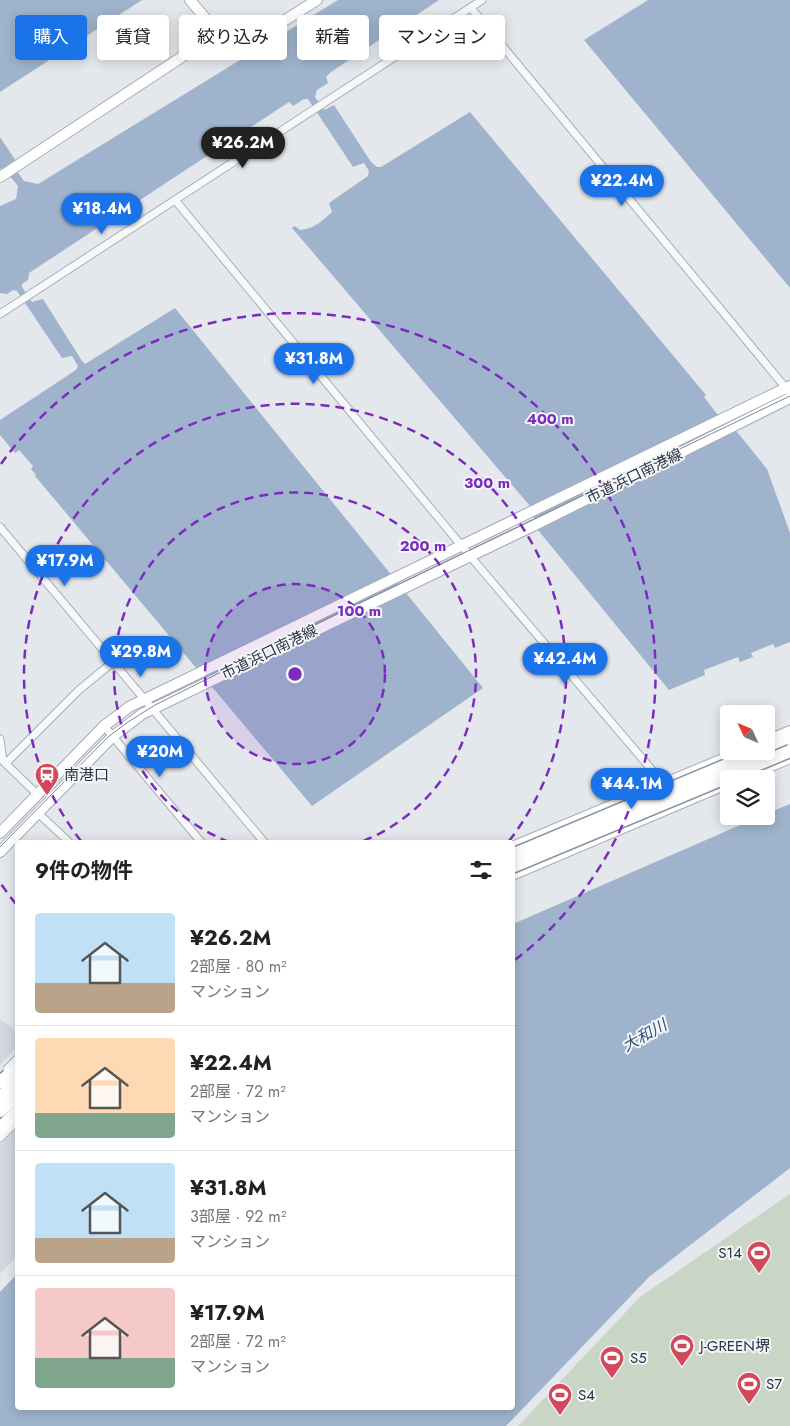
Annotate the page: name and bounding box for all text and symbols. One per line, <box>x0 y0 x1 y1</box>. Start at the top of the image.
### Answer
chip: 購入 <box>15 15 87 60</box>
chip: 賃貸 <box>97 15 169 60</box>
chip: 絞り込み <box>179 15 287 60</box>
chip: 新着 <box>297 15 369 60</box>
chip: マンション <box>379 15 505 60</box>
pin: ¥26.2M <box>202 126 284 169</box>
text: ¥26.2M <box>212 131 274 154</box>
pin: ¥22.4M <box>581 164 663 207</box>
text: ¥22.4M <box>591 169 653 192</box>
pin: ¥18.4M <box>61 192 143 235</box>
text: ¥18.4M <box>72 197 132 220</box>
pin: ¥31.8M <box>273 342 355 385</box>
text: ¥31.8M <box>285 347 343 370</box>
text: 400 m <box>526 408 574 430</box>
street label: 市道浜口南港線 <box>582 443 686 509</box>
text: 300 m <box>464 472 510 494</box>
text: 200 m <box>400 535 446 557</box>
pin: ¥17.9M <box>24 544 106 587</box>
text: ¥17.9M <box>36 549 94 572</box>
text: 100 m <box>337 600 381 622</box>
street label: 市道浜口南港線 <box>217 619 321 685</box>
pin: ¥29.8M <box>100 636 182 678</box>
text: ¥29.8M <box>111 640 171 663</box>
pin: ¥42.4M <box>524 642 606 685</box>
text: ¥42.4M <box>534 647 596 670</box>
centre of rings <box>286 665 304 683</box>
north arrow <box>720 705 775 760</box>
map controls <box>720 705 775 825</box>
pin: ¥20M <box>130 736 190 778</box>
text: ¥20M <box>137 740 183 763</box>
station icon: 南港口 <box>34 762 60 796</box>
place label: 南港口 <box>64 764 109 786</box>
pin: ¥44.1M <box>591 768 673 810</box>
button: layers <box>720 770 775 825</box>
text: ¥44.1M <box>602 772 662 795</box>
text: 9件の物件 <box>35 856 133 886</box>
icon: filters <box>467 856 495 884</box>
text: ¥26.2M <box>190 923 271 953</box>
icon: home <box>75 933 135 993</box>
text: 2部屋 · 80 m² <box>190 955 287 978</box>
text: マンション <box>190 980 270 1003</box>
water label: 大和川 <box>618 1013 673 1057</box>
text: ¥22.4M <box>190 1048 272 1078</box>
icon: home <box>75 1058 135 1118</box>
text: 2部屋 · 72 m² <box>190 1080 286 1103</box>
text: マンション <box>190 1105 270 1128</box>
text: ¥31.8M <box>190 1173 266 1203</box>
icon: home <box>75 1183 135 1243</box>
text: 3部屋 · 92 m² <box>190 1205 286 1228</box>
text: マンション <box>190 1230 270 1253</box>
sports icon: S14 <box>746 1240 772 1274</box>
place label: S14 <box>718 1242 742 1264</box>
text: ¥17.9M <box>190 1298 265 1328</box>
icon: home <box>75 1308 135 1368</box>
text: 2部屋 · 72 m² <box>190 1330 286 1353</box>
sports icon: J-GREEN堺 <box>669 1333 695 1367</box>
place label: J-GREEN堺 <box>698 1335 770 1357</box>
sports icon: S5 <box>599 1345 625 1379</box>
place label: S5 <box>630 1347 647 1369</box>
text: マンション <box>190 1355 270 1378</box>
sports icon: S7 <box>736 1371 762 1405</box>
place label: S7 <box>766 1373 782 1395</box>
sports icon: S4 <box>547 1382 573 1416</box>
place label: S4 <box>578 1384 595 1406</box>

